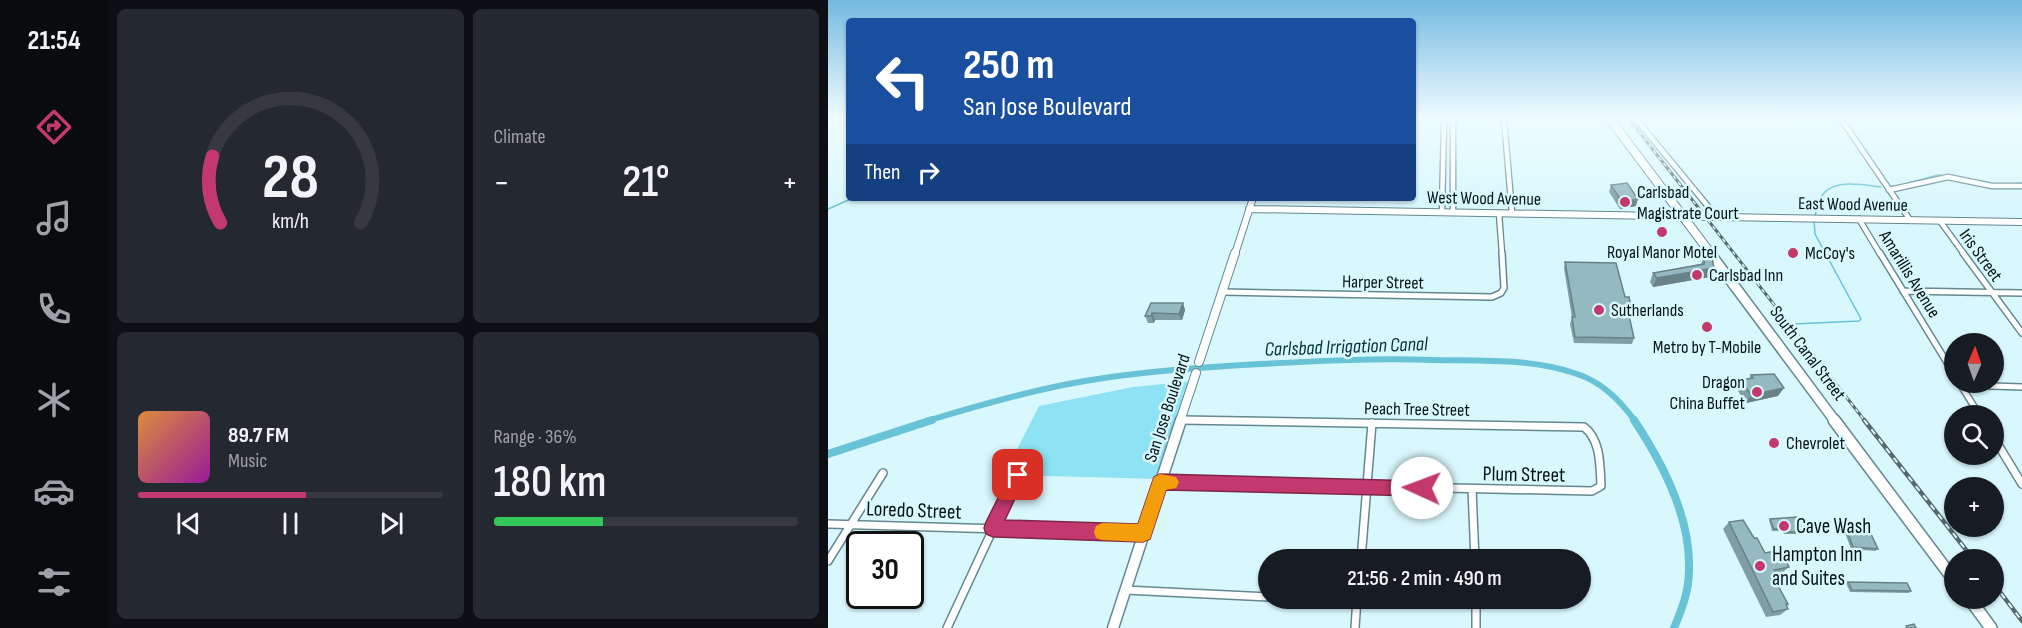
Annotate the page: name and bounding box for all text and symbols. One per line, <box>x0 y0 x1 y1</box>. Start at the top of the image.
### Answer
text: 21:54 <box>28 25 80 57</box>
text: 250 m <box>963 40 1054 91</box>
icon: left <box>864 42 942 120</box>
text: San Jose Boulevard <box>963 91 1132 123</box>
icon: directions <box>33 106 75 148</box>
text: Climate <box>494 125 546 149</box>
text: 28 <box>262 141 319 216</box>
text: 21° <box>622 155 670 210</box>
icon: right <box>912 156 945 189</box>
text: Then <box>864 159 900 186</box>
text: − <box>494 163 510 203</box>
text: + <box>782 163 798 203</box>
place label: Carlsbad Magistrate Court <box>1637 182 1739 224</box>
street label: West Wood Avenue <box>1427 187 1541 210</box>
street label: East Wood Avenue <box>1798 193 1908 216</box>
marker: Carlsbad Magistrate Court <box>1618 195 1632 209</box>
icon: music <box>33 197 75 239</box>
text: km/h <box>272 209 309 234</box>
marker: Royal Manor Motel <box>1655 225 1669 239</box>
street label: Iris Street <box>1955 225 2007 286</box>
street label: Amarillis Avenue <box>1874 226 1945 322</box>
place label: Royal Manor Motel <box>1607 242 1717 263</box>
place label: McCoy's <box>1805 243 1855 264</box>
marker: McCoy's <box>1786 246 1800 260</box>
place label: Carlsbad Inn <box>1709 265 1783 286</box>
marker: Carlsbad Inn <box>1690 268 1704 282</box>
street label: Harper Street <box>1342 271 1425 294</box>
icon: phone <box>33 288 75 330</box>
place label: Sutherlands <box>1611 300 1684 321</box>
street label: South Canal Street <box>1765 302 1850 405</box>
marker: Sutherlands <box>1592 303 1606 317</box>
marker: Metro by T-Mobile <box>1700 320 1714 334</box>
water label: Carlsbad Irrigation Canal <box>1264 332 1429 362</box>
north arrow <box>1944 333 2004 393</box>
map controls <box>1944 333 2004 609</box>
place label: Metro by T-Mobile <box>1653 337 1761 358</box>
street label: San Jose Boulevard <box>1140 351 1195 465</box>
place label: Dragon China Buffet <box>1670 372 1746 414</box>
icon: climate <box>33 379 75 421</box>
marker: Dragon China Buffet <box>1750 385 1764 399</box>
street label: Peach Tree Street <box>1364 398 1471 421</box>
button: search <box>1944 405 2004 465</box>
text: 89.7 FM <box>228 422 289 449</box>
text: Range · 36% <box>494 425 577 449</box>
place label: Chevrolet <box>1786 433 1845 454</box>
marker: Chevrolet <box>1767 436 1781 450</box>
text: Music <box>228 449 267 473</box>
pin <box>992 449 1043 500</box>
text: 180 km <box>494 455 607 510</box>
position arrow <box>1390 456 1454 520</box>
icon: arrive <box>1001 458 1034 491</box>
street label: Plum Street <box>1482 461 1566 488</box>
icon: car <box>33 470 75 512</box>
button: + <box>1944 477 2004 537</box>
street label: Loredo Street <box>866 496 962 525</box>
icon: previous <box>172 507 205 540</box>
icon: pause <box>274 507 307 540</box>
icon: next <box>375 507 408 540</box>
place label: Cave Wash <box>1796 514 1871 539</box>
marker: Cave Wash <box>1777 519 1791 533</box>
speed limit sign: 30 <box>846 531 924 609</box>
place label: Hampton Inn and Suites <box>1772 542 1862 591</box>
button: − <box>1944 549 2004 609</box>
marker: Hampton Inn and Suites <box>1753 559 1767 573</box>
icon: filters <box>33 561 75 603</box>
text: 21:56 · 2 min · 490 m <box>1347 565 1502 592</box>

